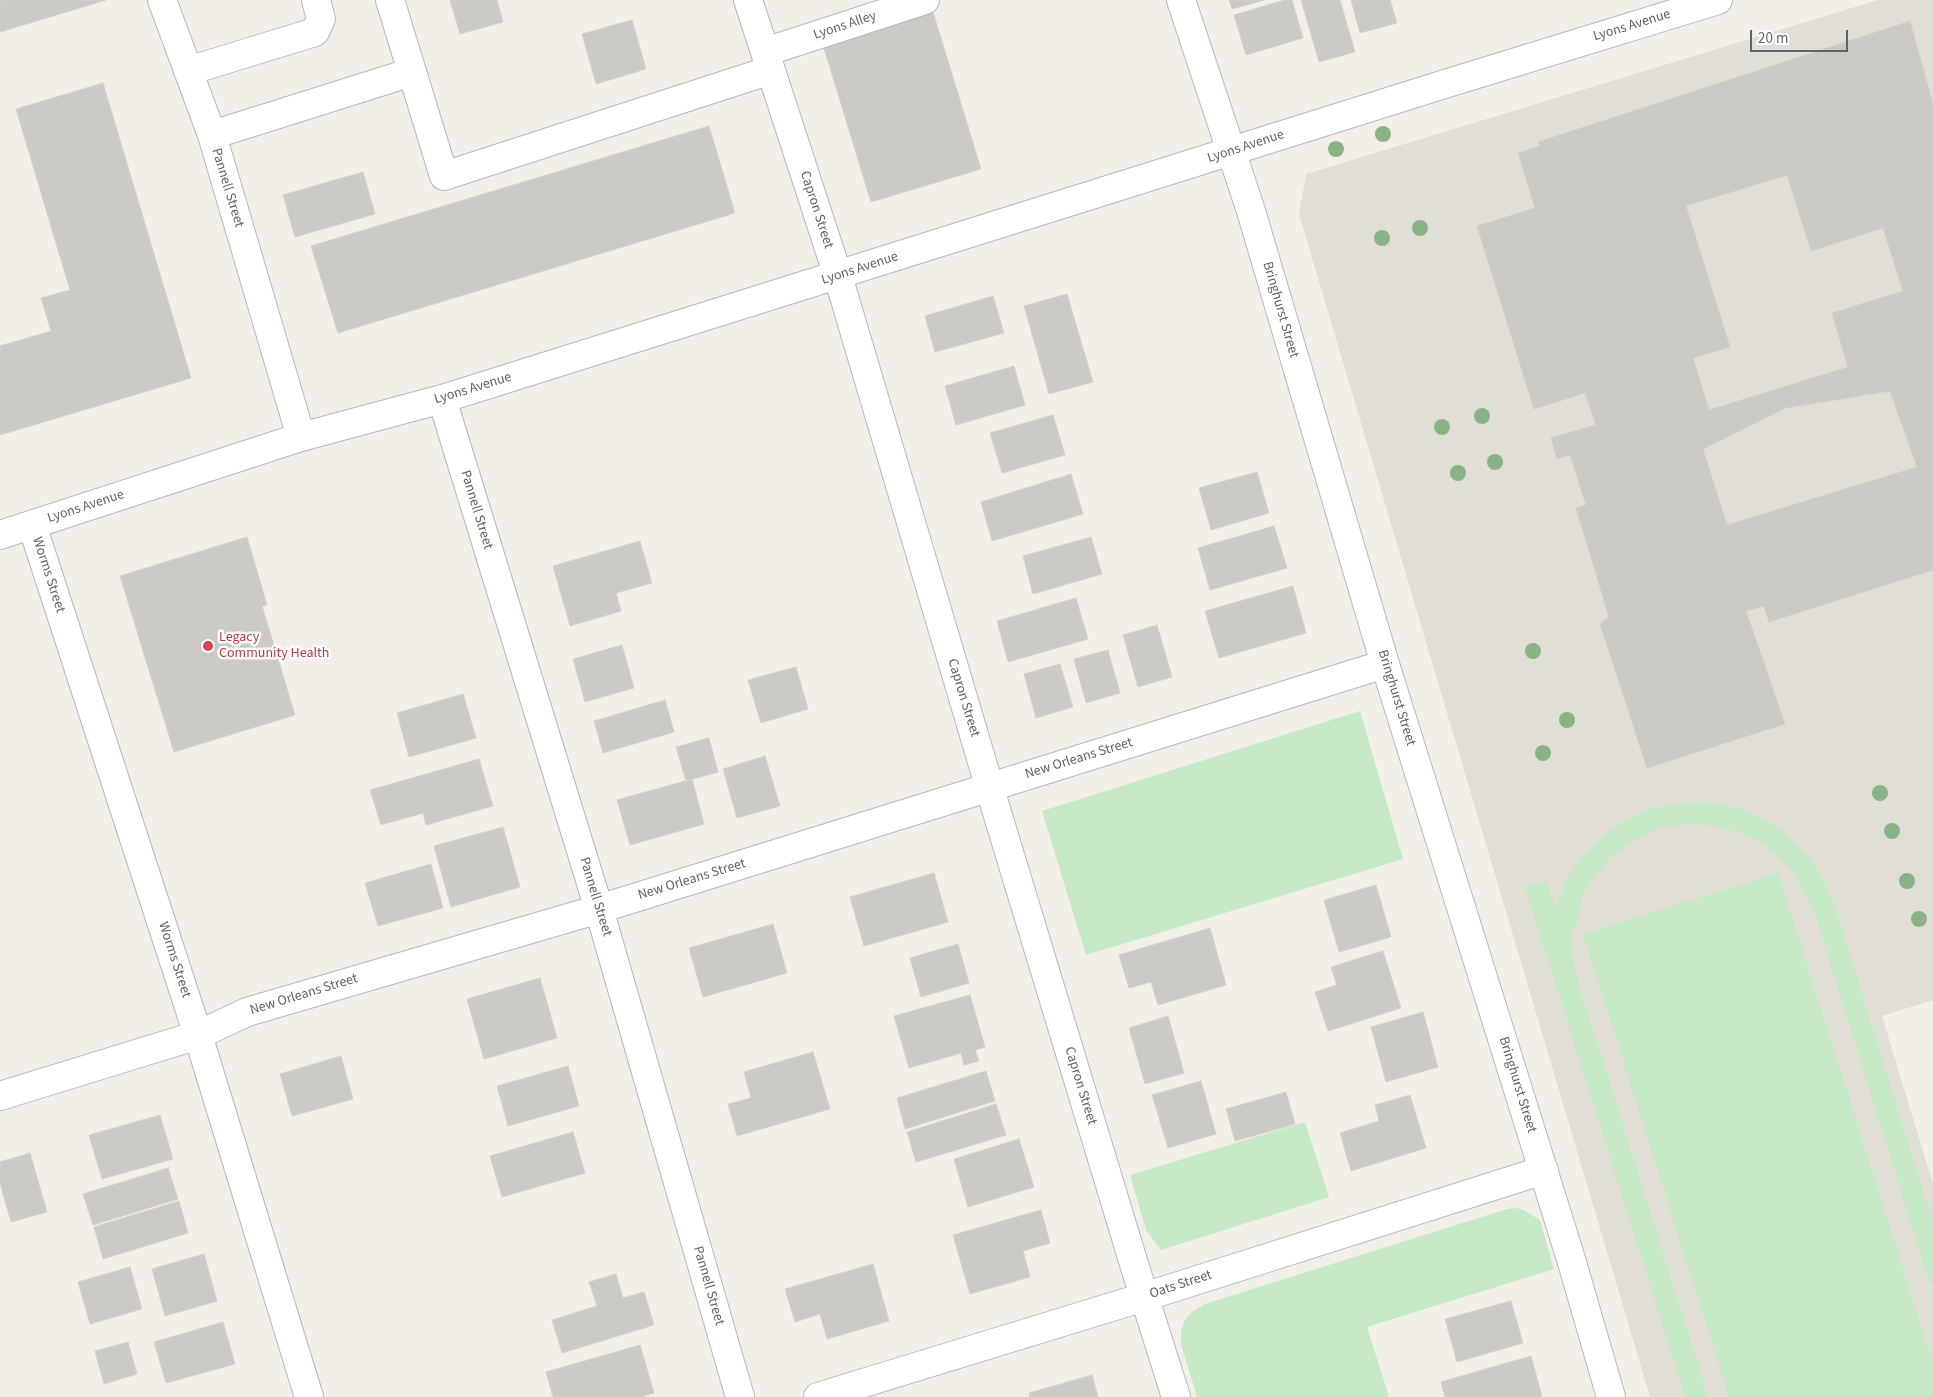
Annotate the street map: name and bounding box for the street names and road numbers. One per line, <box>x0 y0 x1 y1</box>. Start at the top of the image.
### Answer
street label: Lyons Avenue <box>1591 6 1673 46</box>
street label: Lyons Alley <box>811 8 879 44</box>
street label: Lyons Avenue <box>1205 127 1287 167</box>
street label: Pannell Street <box>207 146 247 230</box>
street label: Capron Street <box>796 169 836 251</box>
street label: Lyons Avenue <box>819 249 901 289</box>
street label: Bringhurst Street <box>1258 260 1302 360</box>
street label: Lyons Avenue <box>432 369 514 409</box>
street label: Pannell Street <box>456 468 496 552</box>
street label: Lyons Avenue <box>45 487 127 527</box>
street label: Worms Street <box>28 535 68 615</box>
street label: Bringhurst Street <box>1373 648 1419 748</box>
street label: Capron Street <box>943 657 983 739</box>
street label: New Orleans Street <box>1023 735 1135 783</box>
street label: Pannell Street <box>575 855 615 939</box>
street label: New Orleans Street <box>636 856 748 904</box>
street label: Worms Street <box>154 920 194 1000</box>
street label: New Orleans Street <box>248 971 360 1019</box>
street label: Bringhurst Street <box>1494 1035 1540 1135</box>
street label: Capron Street <box>1060 1045 1100 1127</box>
street label: Pannell Street <box>689 1244 727 1328</box>
street label: Oats Street <box>1148 1267 1214 1303</box>

